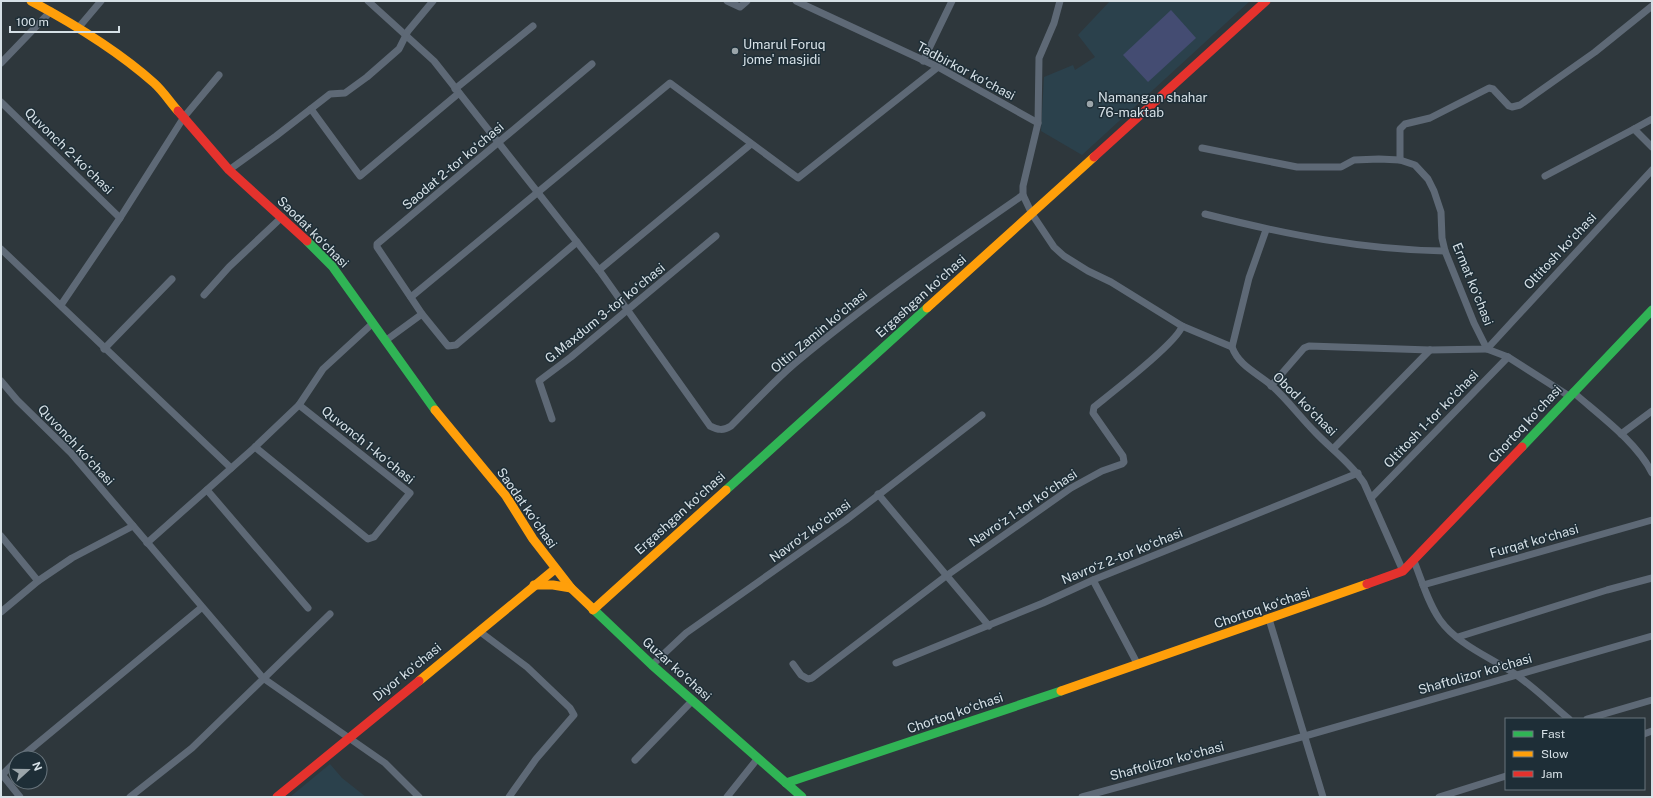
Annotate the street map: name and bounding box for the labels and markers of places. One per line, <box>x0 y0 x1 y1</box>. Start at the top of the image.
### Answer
place label: Umarul Foruq jome' masjidi <box>742 37 826 67</box>
marker: Umarul Foruq jome' masjidi <box>730 46 740 56</box>
place label: Namangan shahar 76-maktab <box>1098 90 1208 120</box>
marker: Namangan shahar 76-maktab <box>1085 99 1095 109</box>

